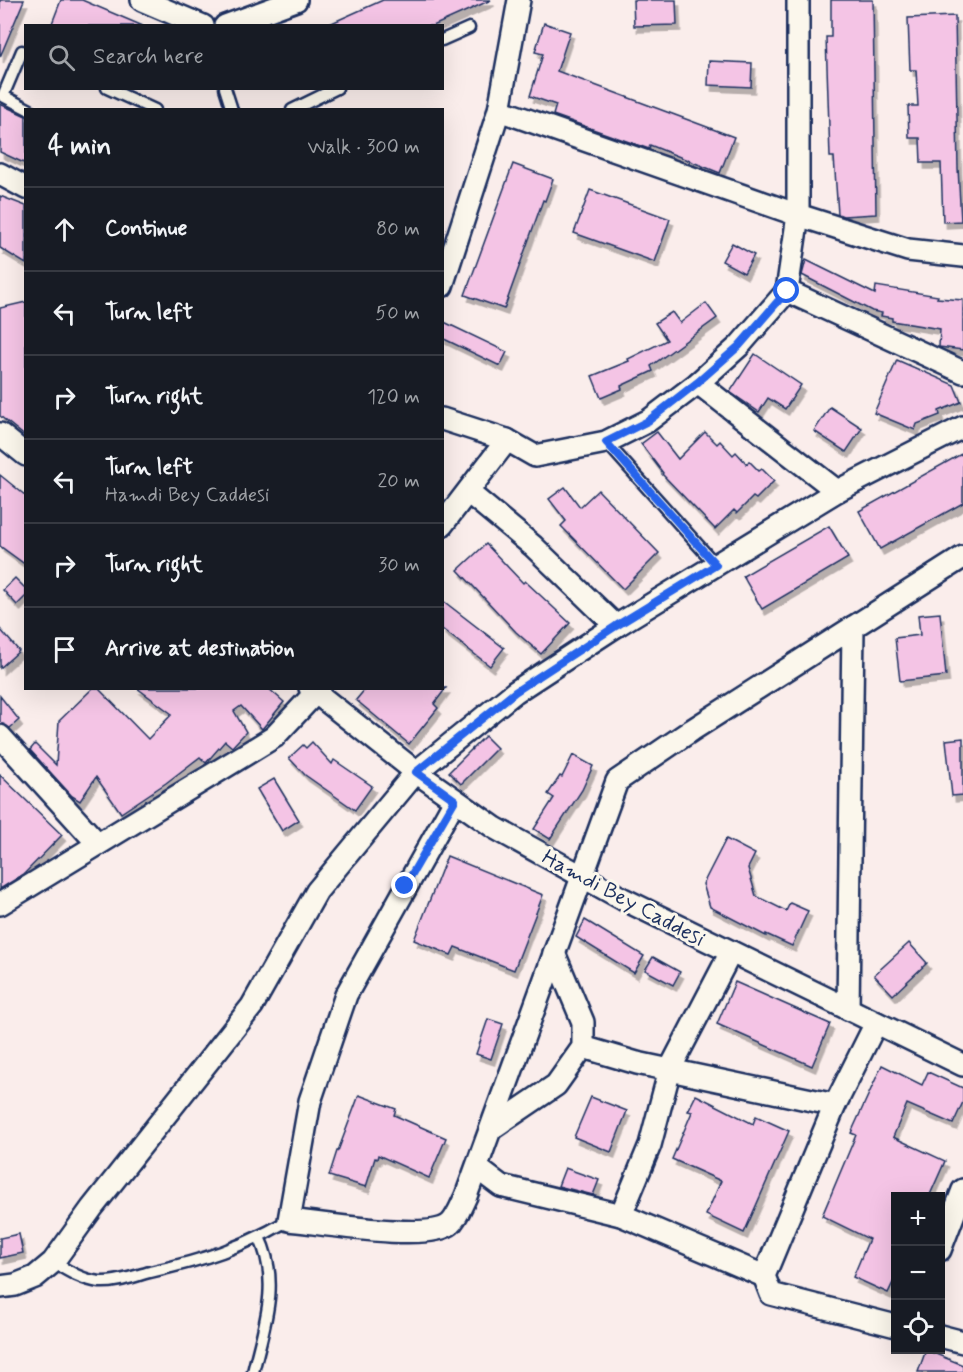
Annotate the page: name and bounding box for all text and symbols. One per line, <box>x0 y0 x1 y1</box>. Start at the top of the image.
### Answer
search box <box>24 24 444 90</box>
icon: search <box>45 41 78 74</box>
text: Search here <box>93 43 204 71</box>
text: 4 min <box>48 130 111 164</box>
text: Walk · 300 m <box>308 134 420 161</box>
icon: ahead <box>48 213 81 246</box>
text: Continue <box>105 215 187 243</box>
text: 80 m <box>376 216 420 243</box>
route start <box>773 277 799 303</box>
icon: left <box>48 297 81 330</box>
text: Turn left <box>105 299 193 327</box>
text: 50 m <box>375 300 420 327</box>
icon: right <box>48 381 81 414</box>
text: Turn right <box>105 383 203 411</box>
text: 120 m <box>367 384 420 411</box>
text: Turn left <box>105 454 193 482</box>
icon: left <box>48 465 81 498</box>
text: 20 m <box>377 468 420 495</box>
text: Hamdi Bey Caddesi <box>105 482 269 509</box>
icon: right <box>48 549 81 582</box>
text: Turn right <box>105 551 203 579</box>
text: 30 m <box>378 552 420 579</box>
icon: arrive <box>48 633 81 666</box>
text: Arrive at destination <box>105 635 295 663</box>
street label: Hamdi Bey Caddesi <box>537 844 709 954</box>
route end <box>391 872 417 898</box>
map controls <box>891 1192 945 1354</box>
button: + <box>891 1192 945 1246</box>
button: − <box>891 1246 945 1300</box>
button: locate <box>891 1300 945 1354</box>

